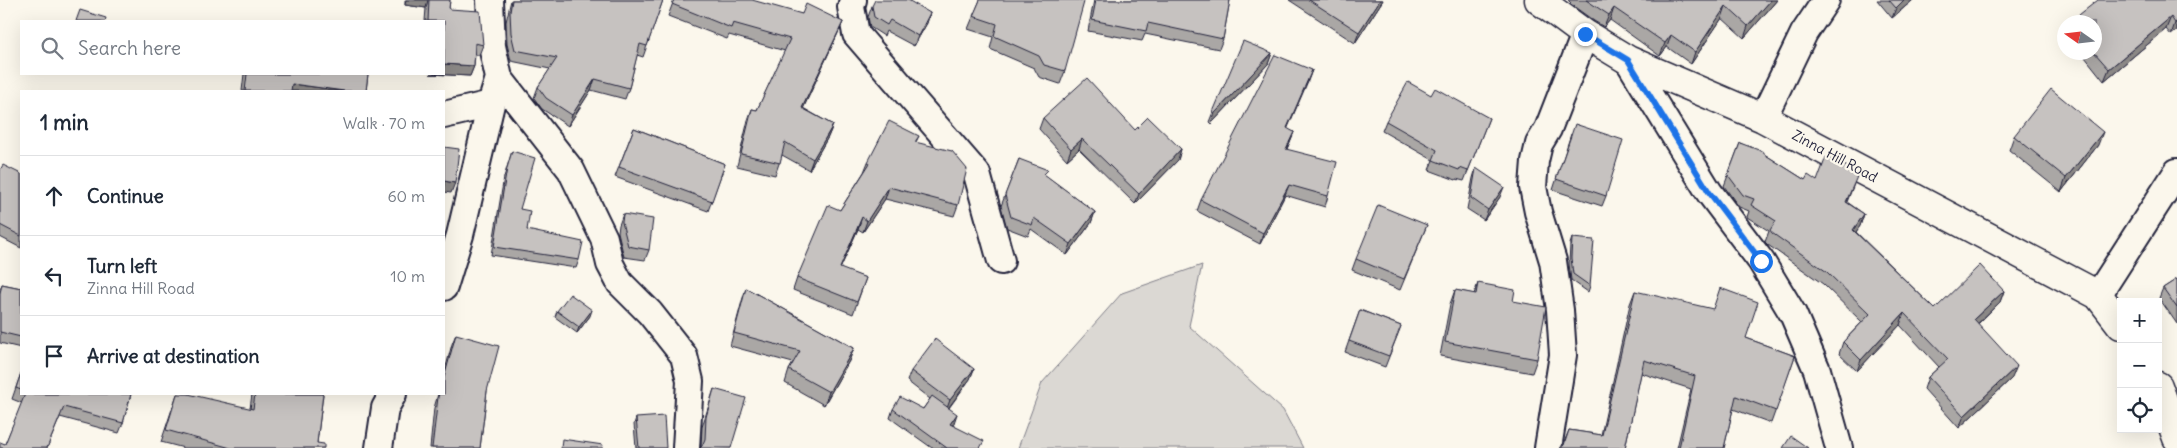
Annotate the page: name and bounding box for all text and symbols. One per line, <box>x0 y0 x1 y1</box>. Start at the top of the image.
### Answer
north arrow <box>2057 15 2102 60</box>
search box <box>20 20 445 75</box>
route end <box>1574 23 1597 46</box>
icon: search <box>38 34 66 62</box>
text: Search here <box>78 36 181 60</box>
text: 1 min <box>40 109 89 136</box>
text: Walk · 70 m <box>343 113 425 133</box>
street label: Zinna Hill Road <box>1789 126 1881 186</box>
icon: ahead <box>40 182 68 210</box>
text: Continue <box>87 184 164 208</box>
text: 60 m <box>387 186 425 206</box>
route start <box>1750 250 1773 273</box>
text: Turn left <box>87 254 157 278</box>
icon: left <box>40 262 68 290</box>
text: 10 m <box>390 266 425 286</box>
text: Zinna Hill Road <box>87 278 195 298</box>
map controls <box>2117 298 2162 433</box>
button: + <box>2117 298 2162 343</box>
icon: arrive <box>40 342 68 370</box>
button: − <box>2117 343 2162 388</box>
text: Arrive at destination <box>87 344 260 368</box>
button: locate <box>2117 388 2162 433</box>

